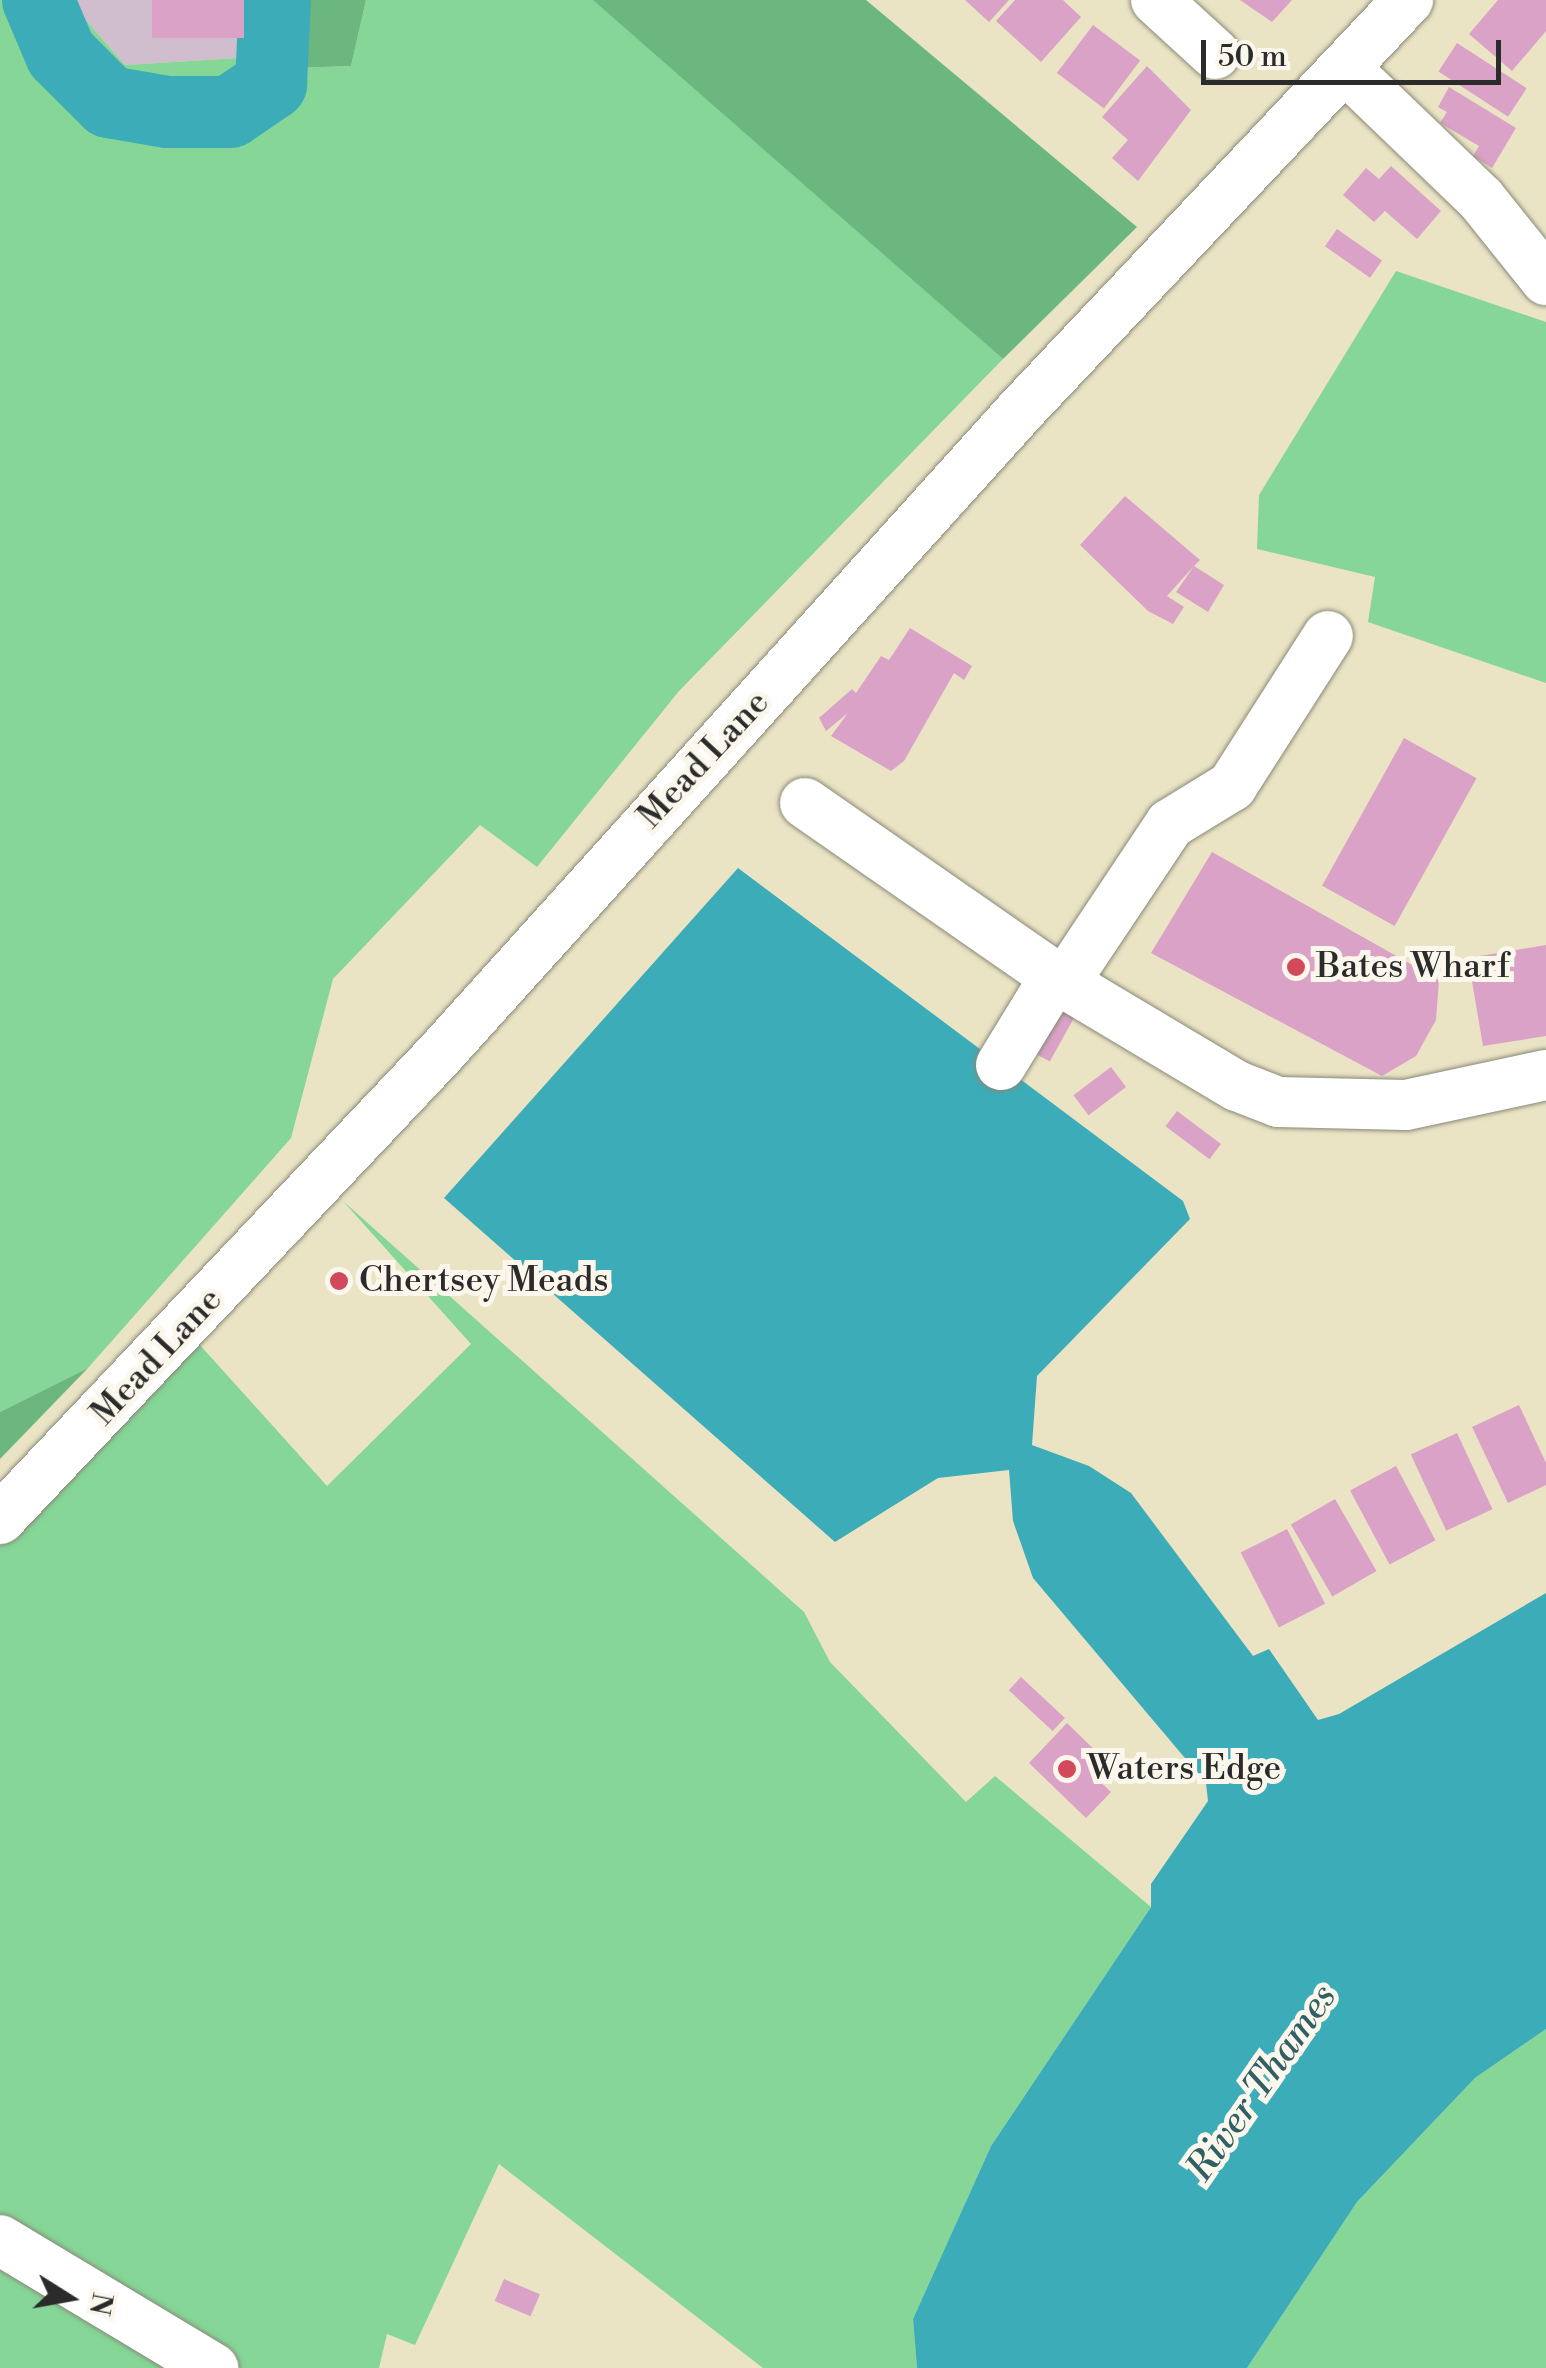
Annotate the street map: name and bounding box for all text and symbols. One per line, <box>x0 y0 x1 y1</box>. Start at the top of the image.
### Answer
scale bar <box>1206 20 1506 82</box>
text: 50 m <box>1218 38 1287 76</box>
street label: Mead Lane <box>630 682 778 838</box>
place label: Bates Wharf <box>1316 946 1510 988</box>
marker: Bates Wharf <box>1285 956 1307 978</box>
place label: Chertsey Meads <box>359 1260 609 1302</box>
marker: Chertsey Meads <box>328 1270 350 1292</box>
street label: Mead Lane <box>83 1279 231 1435</box>
place label: Waters Edge <box>1087 1748 1281 1790</box>
marker: Waters Edge <box>1056 1758 1078 1780</box>
water label: River Thames <box>1178 1976 1346 2190</box>
north arrow <box>20 2248 120 2348</box>
text: N <box>81 2290 119 2318</box>

